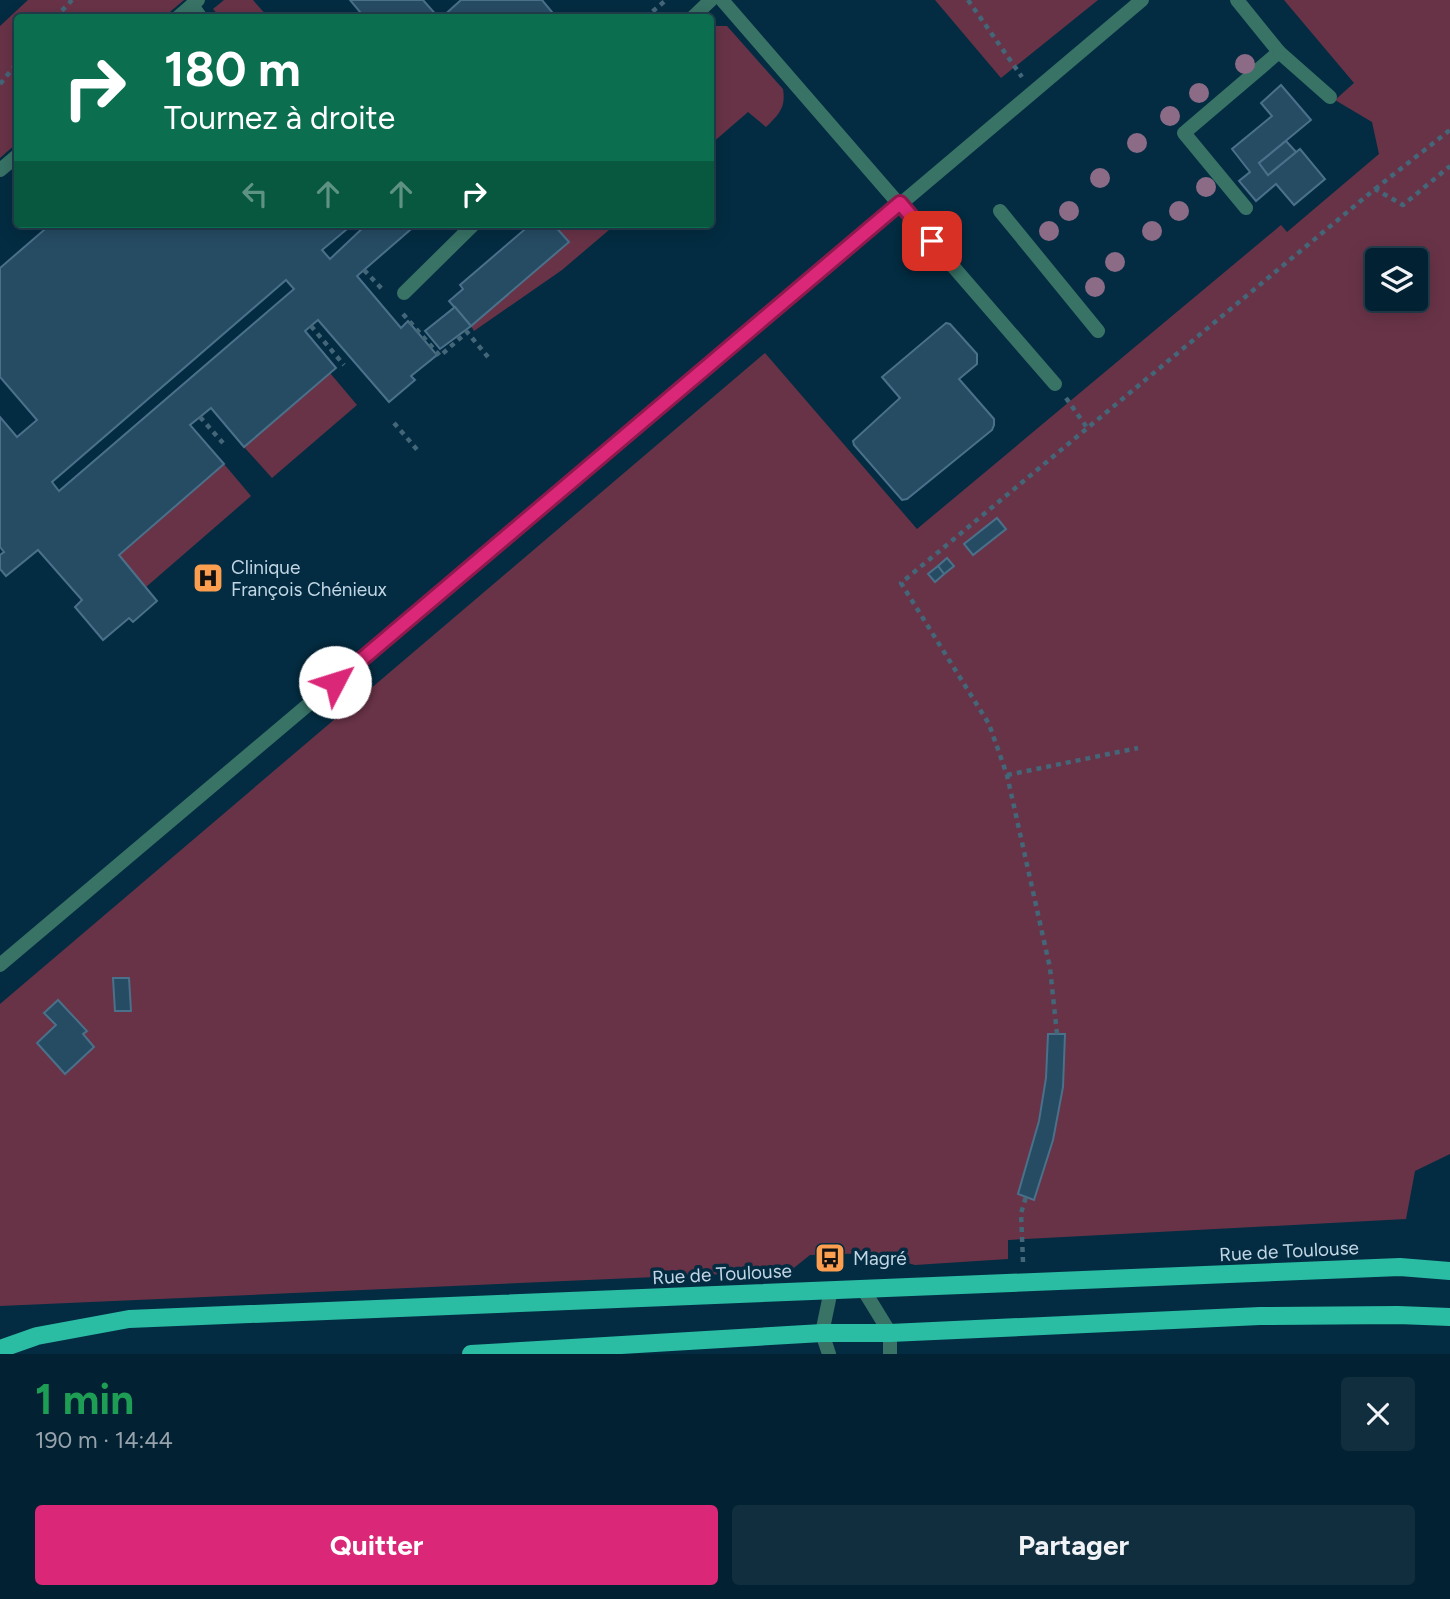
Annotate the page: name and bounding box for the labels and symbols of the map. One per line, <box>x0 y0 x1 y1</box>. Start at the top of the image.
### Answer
pin <box>902 211 962 271</box>
place label: Clinique François Chénieux <box>231 556 387 601</box>
hospital icon: Clinique François Chénieux <box>191 561 225 595</box>
position arrow <box>298 645 372 719</box>
street label: Rue de Toulouse <box>1219 1236 1359 1266</box>
bus stop icon: Magré <box>813 1241 847 1275</box>
place label: Magré <box>853 1247 907 1270</box>
street label: Rue de Toulouse <box>652 1259 792 1289</box>

